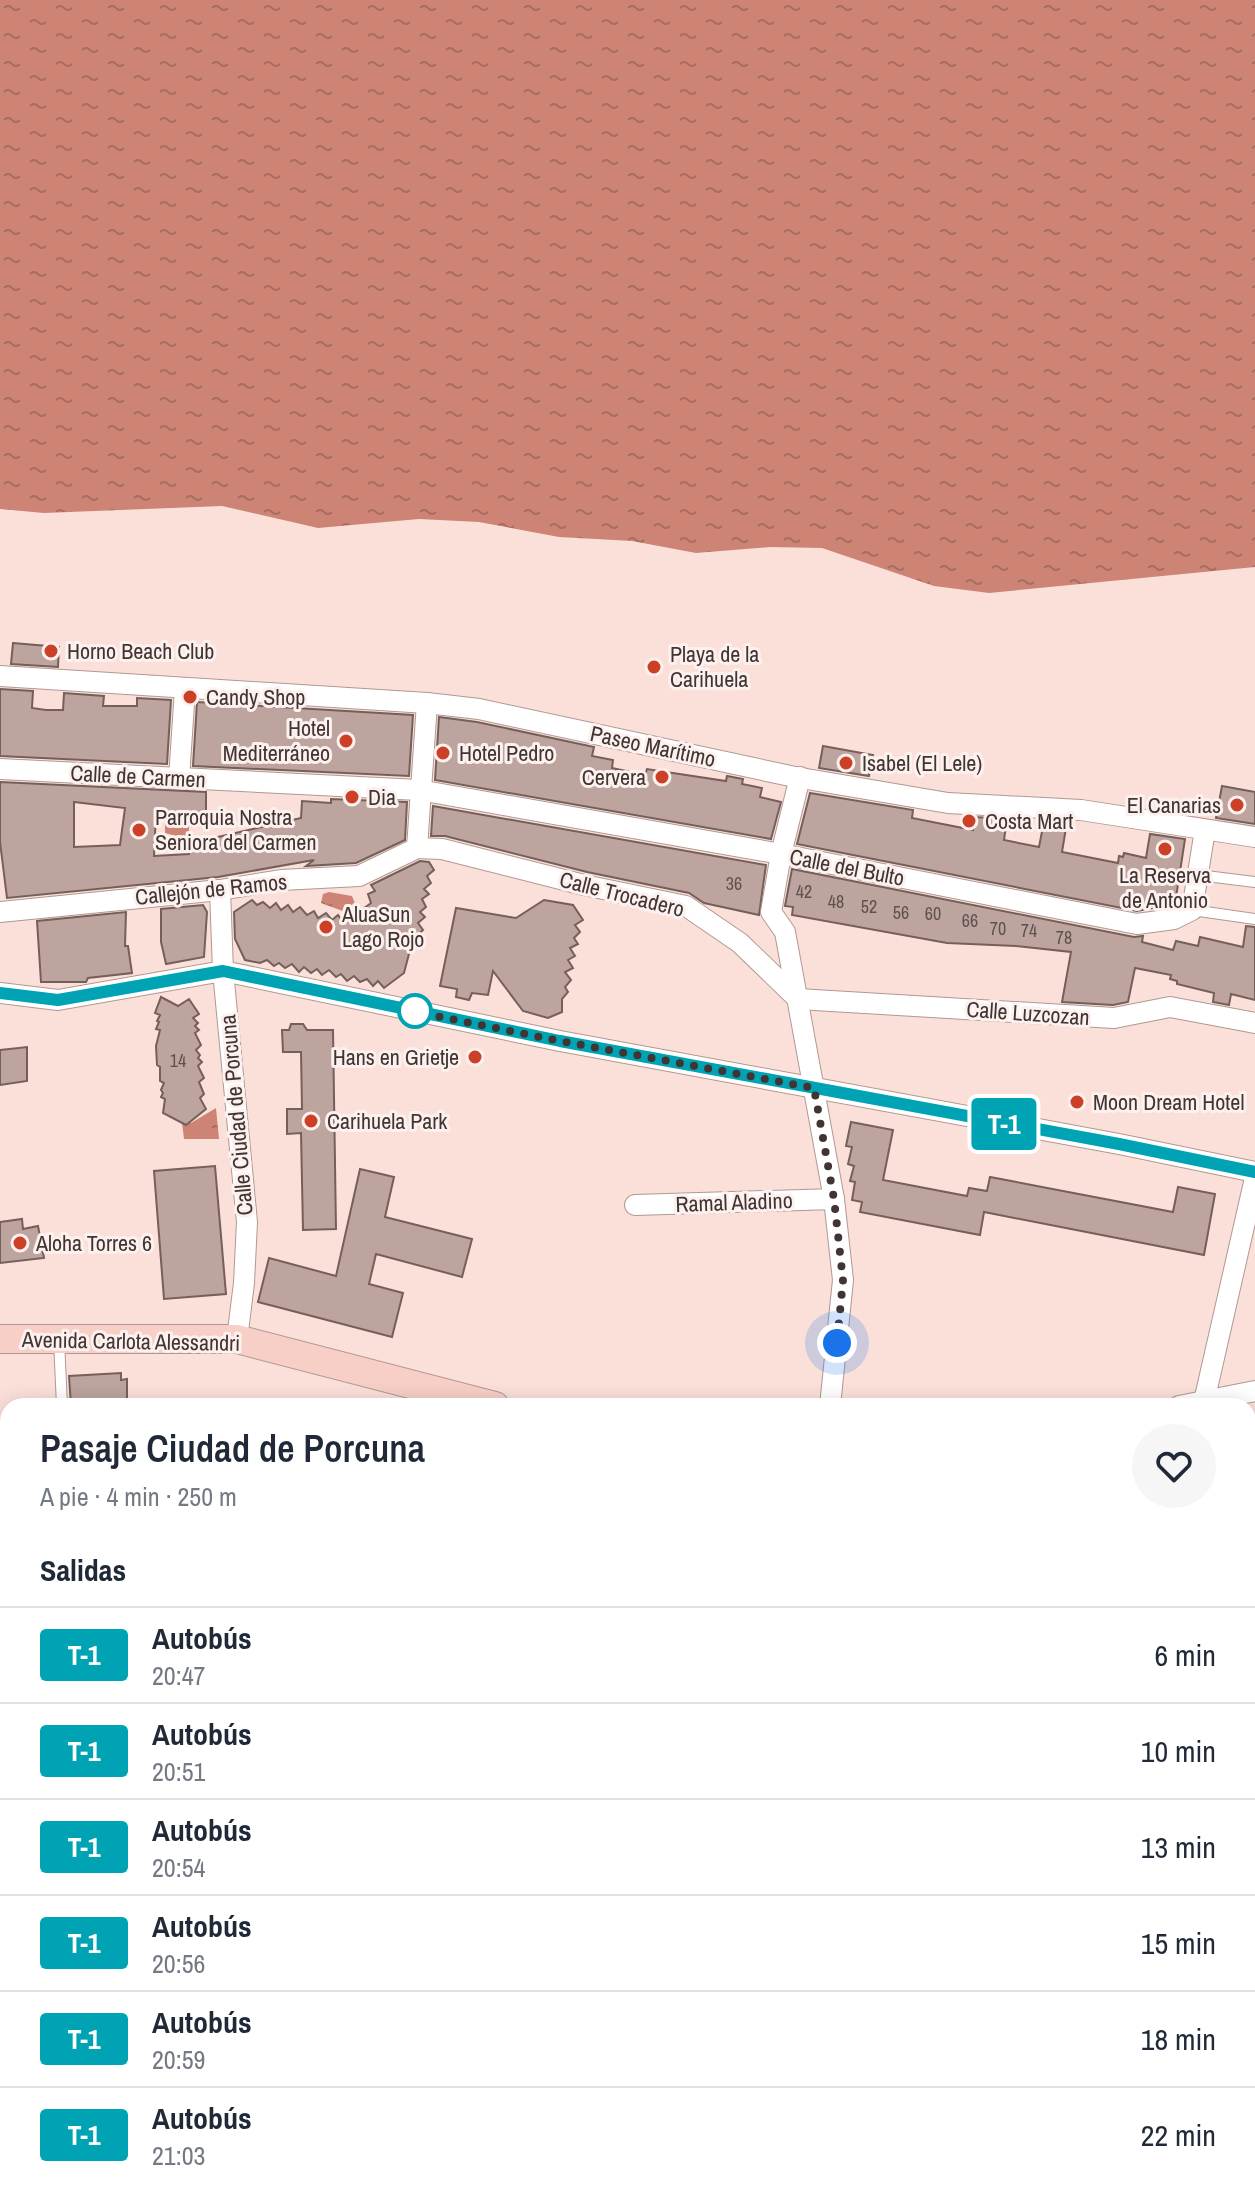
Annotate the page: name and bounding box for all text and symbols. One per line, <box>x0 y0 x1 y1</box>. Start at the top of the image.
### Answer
place label: Horno Beach Club <box>67 636 214 666</box>
place label: Playa de la Carihuela <box>670 639 759 694</box>
marker: Horno Beach Club <box>42 642 60 660</box>
marker: Playa de la Carihuela <box>645 658 663 676</box>
place label: Candy Shop <box>206 682 305 712</box>
marker: Candy Shop <box>181 688 199 706</box>
place label: Hotel Mediterráneo <box>223 713 330 768</box>
street label: Paseo Marítimo <box>588 718 718 774</box>
marker: Hotel Mediterráneo <box>337 732 355 750</box>
place label: Hotel Pedro <box>459 738 554 768</box>
marker: Hotel Pedro <box>434 744 452 762</box>
place label: Isabel (El Lele) <box>862 748 982 778</box>
marker: Isabel (El Lele) <box>837 754 855 772</box>
street label: Calle de Carmen <box>70 757 206 795</box>
place label: Cervera <box>582 762 646 792</box>
marker: Cervera <box>653 768 671 786</box>
place label: Dia <box>368 782 396 812</box>
marker: Dia <box>343 788 361 806</box>
place label: El Canarias <box>1127 790 1221 820</box>
marker: El Canarias <box>1228 796 1246 814</box>
place label: Parroquia Nostra Seniora del Carmen <box>155 802 316 857</box>
place label: Costa Mart <box>985 806 1073 836</box>
marker: Costa Mart <box>960 812 978 830</box>
marker: Parroquia Nostra Seniora del Carmen <box>130 821 148 839</box>
marker: La Reserva de Antonio <box>1156 840 1174 858</box>
street label: Calle del Bulto <box>787 841 907 893</box>
place label: La Reserva de Antonio <box>1119 860 1211 915</box>
street label: Calle Trocadero <box>557 864 687 924</box>
street label: Callejón de Ramos <box>134 866 288 912</box>
house number: 36 <box>726 871 742 896</box>
house number: 42 <box>796 879 812 904</box>
house number: 48 <box>828 889 844 914</box>
house number: 52 <box>861 894 877 919</box>
place label: AluaSun Lago Rojo <box>341 899 424 954</box>
house number: 56 <box>893 900 909 925</box>
house number: 60 <box>925 901 941 926</box>
house number: 66 <box>962 908 978 933</box>
house number: 70 <box>990 916 1006 941</box>
marker: AluaSun Lago Rojo <box>317 918 335 936</box>
house number: 74 <box>1021 918 1037 943</box>
house number: 78 <box>1056 925 1072 950</box>
unlabelled marker <box>398 994 432 1028</box>
street label: Calle Luzcozan <box>965 994 1091 1032</box>
street label: Calle Ciudad de Porcuna <box>212 1013 260 1217</box>
place label: Hans en Grietje <box>333 1042 459 1072</box>
house number: 14 <box>170 1048 186 1073</box>
marker: Hans en Grietje <box>466 1048 484 1066</box>
place label: Moon Dream Hotel <box>1093 1087 1244 1117</box>
marker: Moon Dream Hotel <box>1068 1093 1086 1111</box>
line badge: T-1 <box>958 1098 1050 1150</box>
text: T-1 <box>987 1105 1021 1143</box>
place label: Carihuela Park <box>327 1106 448 1136</box>
marker: Carihuela Park <box>302 1112 320 1130</box>
street label: Ramal Aladino <box>675 1185 793 1219</box>
place label: Aloha Torres 6 <box>35 1228 152 1258</box>
marker: Aloha Torres 6 <box>11 1234 29 1252</box>
your location <box>817 1323 857 1363</box>
street label: Avenida Carlota Alessandri <box>21 1324 240 1358</box>
text: Pasaje Ciudad de Porcuna <box>40 1423 425 1474</box>
button: heart <box>1132 1424 1216 1508</box>
text: A pie · 4 min · 250 m <box>40 1479 237 1514</box>
text: Salidas <box>40 1550 126 1590</box>
text: Autobús <box>152 1618 252 1658</box>
text: 6 min <box>1154 1635 1216 1675</box>
text: T-1 <box>67 1636 101 1674</box>
text: 20:47 <box>152 1658 205 1693</box>
text: Autobús <box>152 1714 252 1754</box>
text: 10 min <box>1141 1731 1216 1771</box>
text: T-1 <box>67 1732 101 1770</box>
text: 20:51 <box>152 1754 205 1789</box>
text: Autobús <box>152 1810 252 1850</box>
text: 13 min <box>1141 1827 1216 1867</box>
text: T-1 <box>67 1828 101 1866</box>
text: 20:54 <box>152 1850 205 1885</box>
text: Autobús <box>152 1906 252 1946</box>
text: 15 min <box>1141 1923 1216 1963</box>
text: T-1 <box>67 1924 101 1962</box>
text: 20:56 <box>152 1946 205 1981</box>
text: Autobús <box>152 2002 252 2042</box>
text: 18 min <box>1141 2019 1216 2059</box>
text: T-1 <box>67 2020 101 2058</box>
text: 20:59 <box>152 2042 205 2077</box>
text: Autobús <box>152 2098 252 2138</box>
text: 22 min <box>1141 2115 1216 2155</box>
text: T-1 <box>67 2116 101 2154</box>
text: 21:03 <box>152 2138 205 2173</box>

